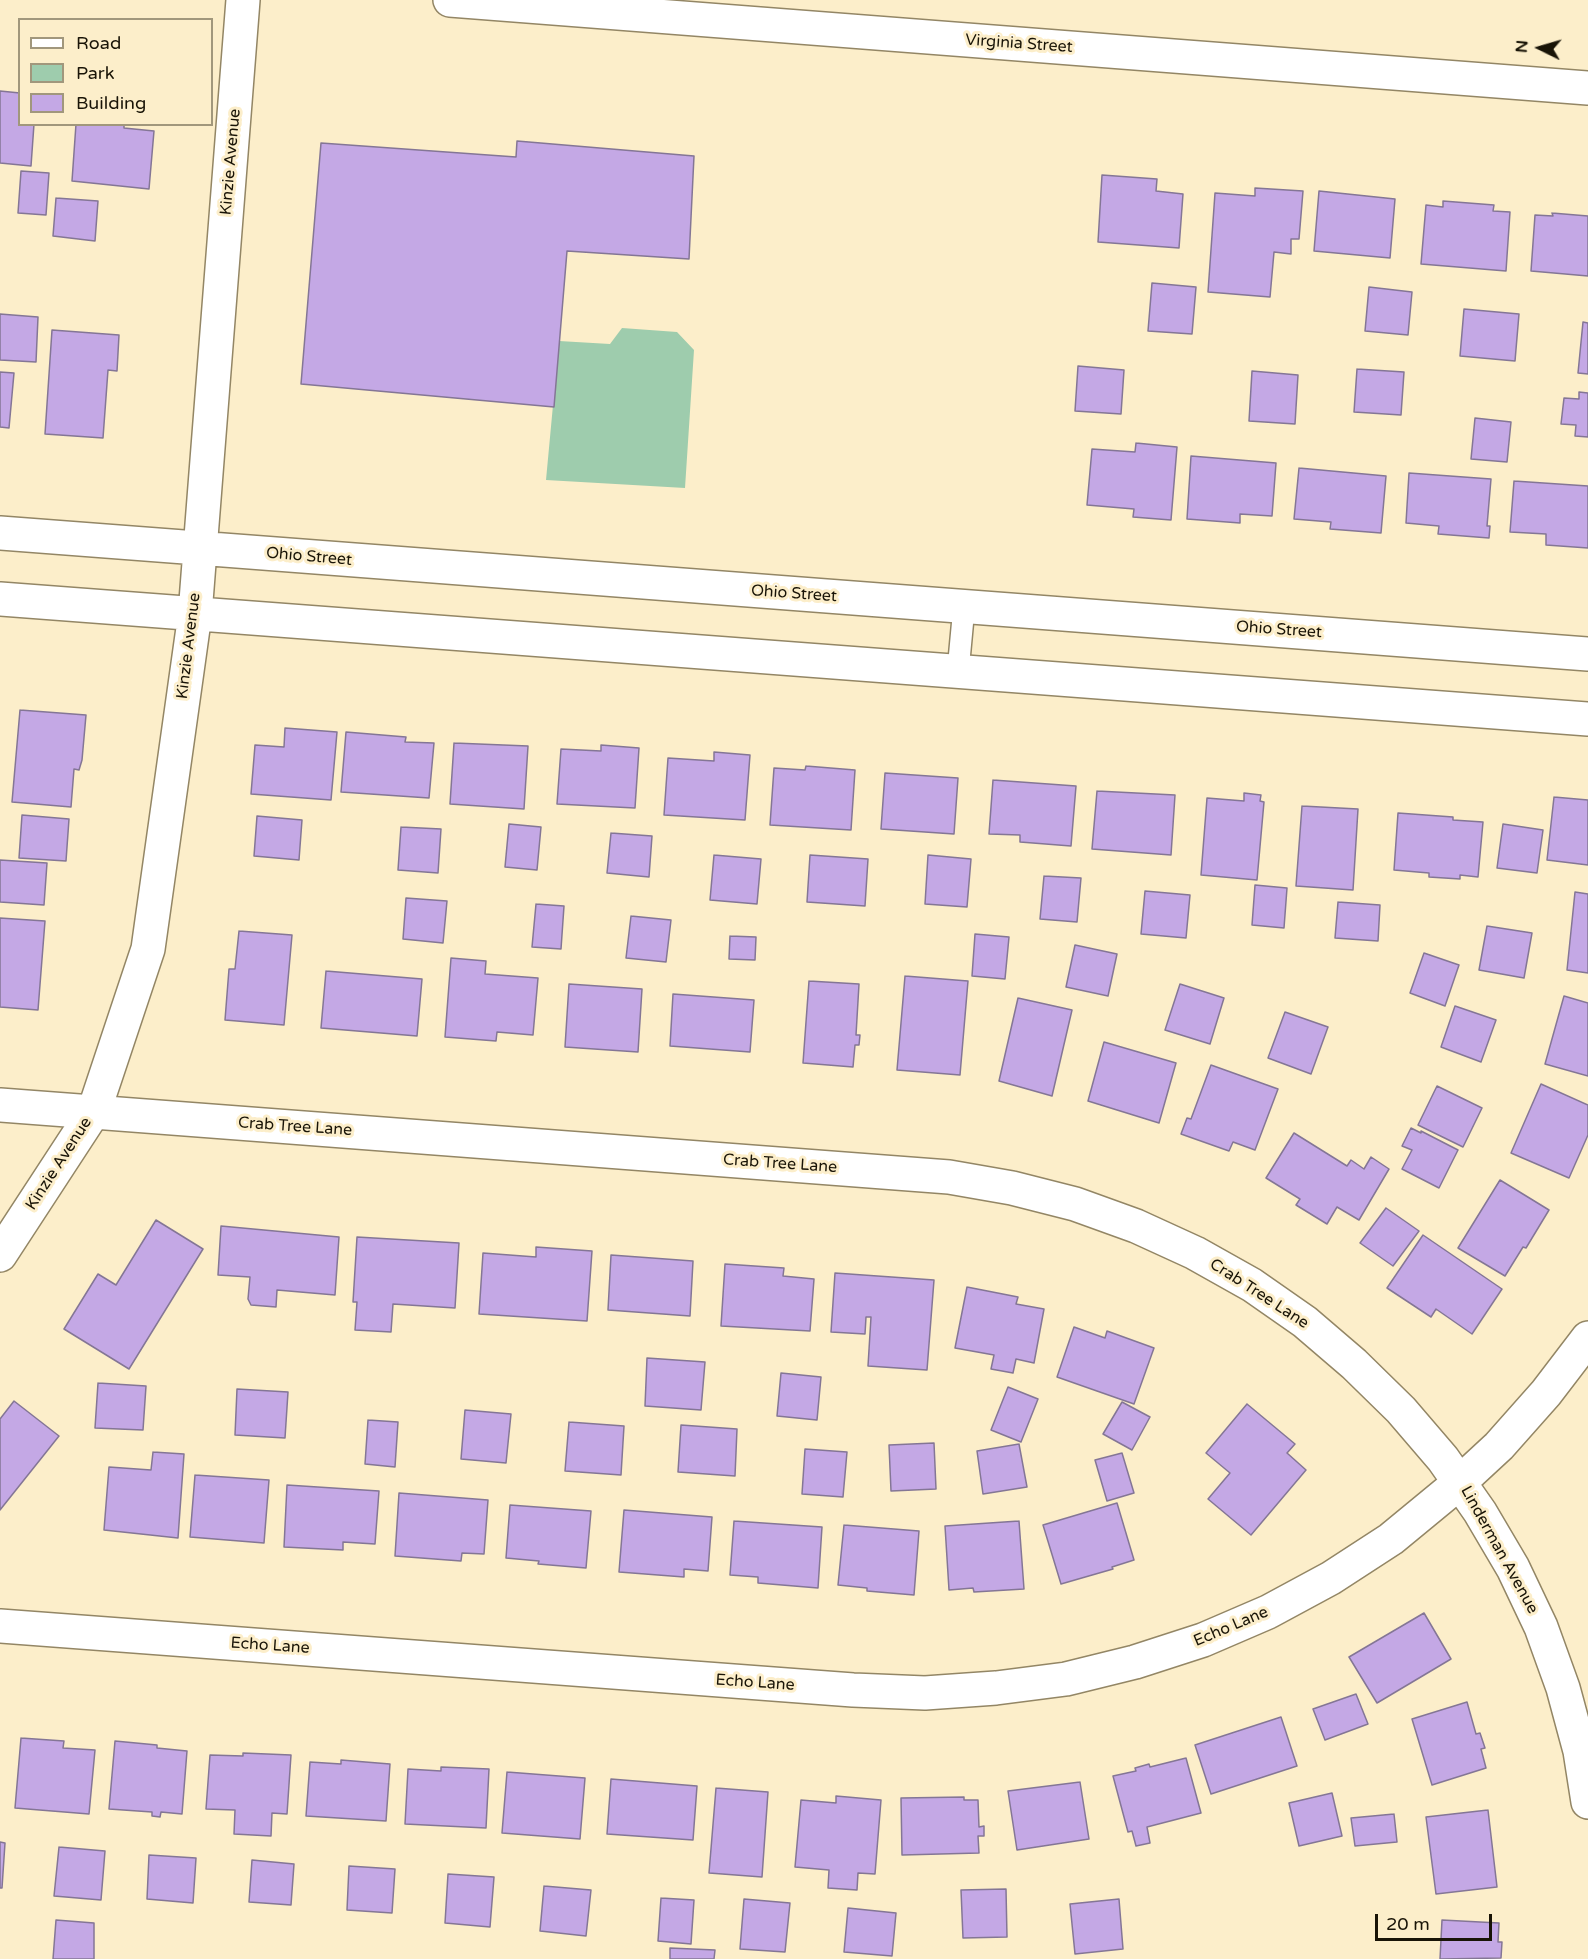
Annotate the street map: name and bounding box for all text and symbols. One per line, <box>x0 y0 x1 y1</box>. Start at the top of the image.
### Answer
legend <box>18 18 213 126</box>
north arrow <box>1510 18 1570 78</box>
street label: Virginia Street <box>965 31 1073 57</box>
text: Road <box>76 32 121 54</box>
text: N <box>1512 39 1533 54</box>
text: Park <box>76 62 114 84</box>
text: Building <box>76 92 146 114</box>
street label: Kinzie Avenue <box>217 108 245 216</box>
street label: Ohio Street <box>265 544 353 570</box>
street label: Ohio Street <box>750 581 838 607</box>
street label: Kinzie Avenue <box>173 592 205 700</box>
street label: Ohio Street <box>1235 617 1323 643</box>
street label: Crab Tree Lane <box>237 1113 353 1141</box>
street label: Kinzie Avenue <box>22 1114 96 1214</box>
street label: Crab Tree Lane <box>722 1150 838 1178</box>
street label: Crab Tree Lane <box>1206 1255 1312 1333</box>
street label: Linderman Avenue <box>1456 1483 1542 1617</box>
street label: Echo Lane <box>1191 1603 1271 1651</box>
street label: Echo Lane <box>230 1634 310 1658</box>
street label: Echo Lane <box>715 1671 795 1695</box>
scale bar <box>1378 1902 1495 1940</box>
text: 20 m <box>1386 1913 1430 1935</box>

